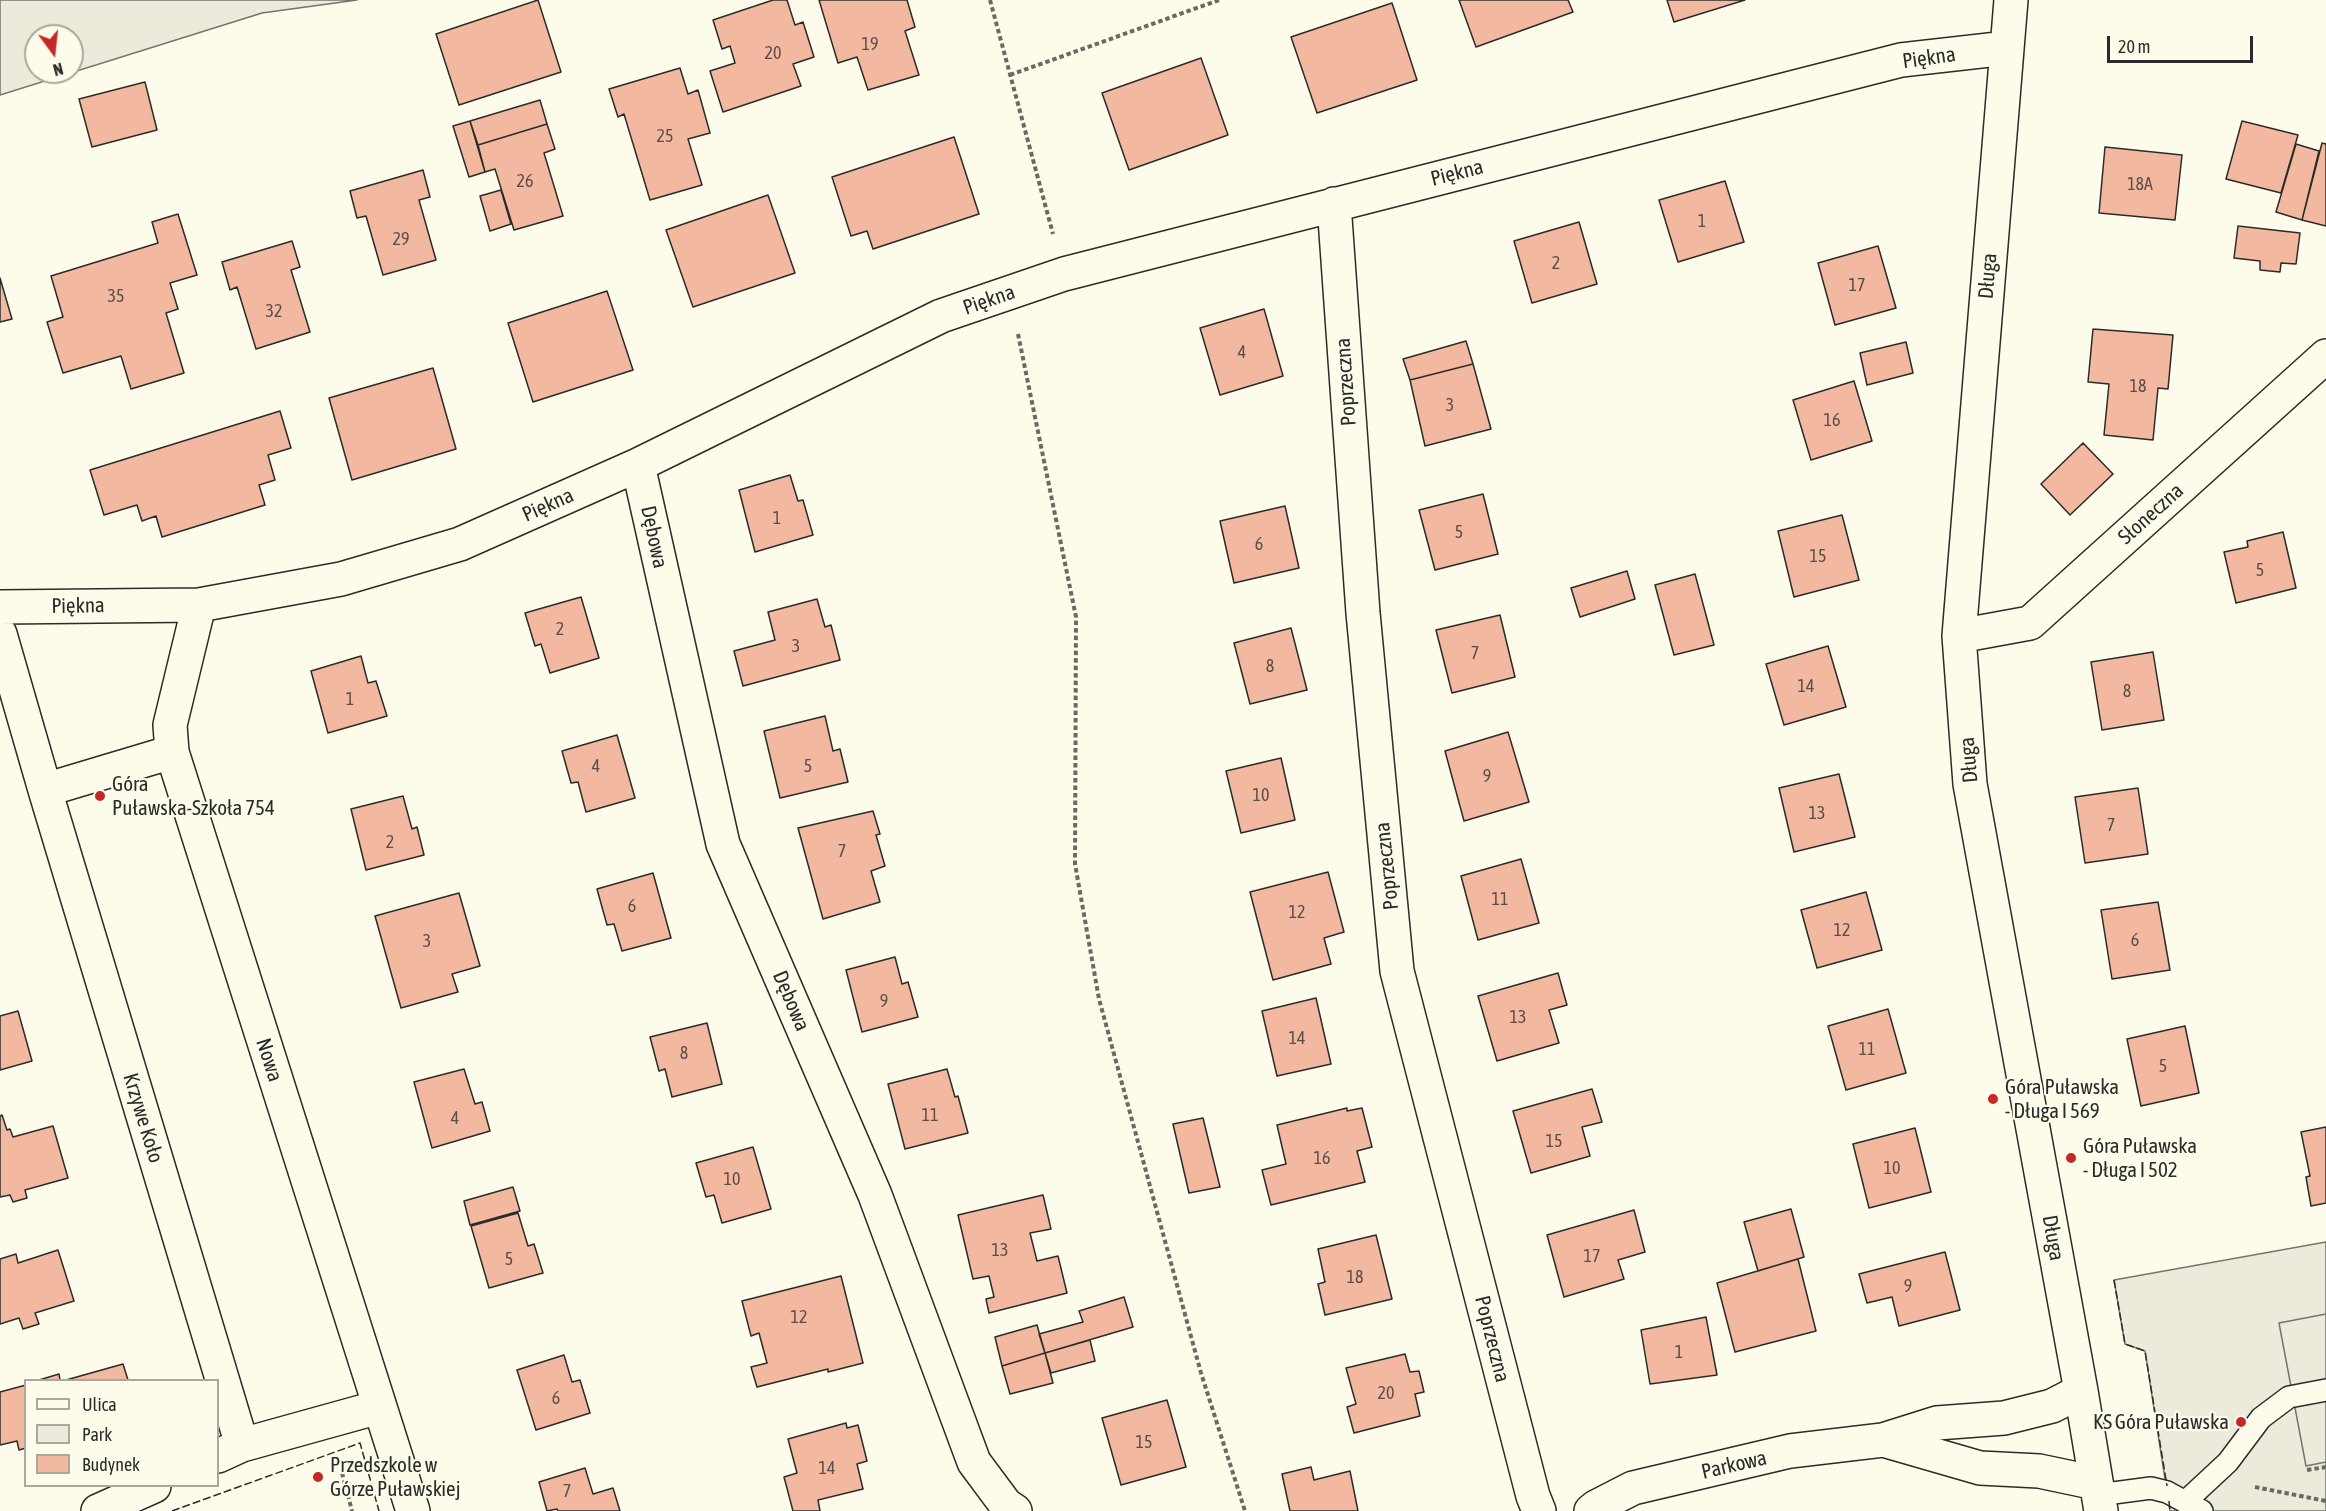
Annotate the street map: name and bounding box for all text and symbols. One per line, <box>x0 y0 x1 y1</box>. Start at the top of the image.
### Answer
north arrow <box>24 24 84 84</box>
scale bar <box>2110 24 2256 62</box>
house number: 19 <box>862 33 878 55</box>
text: 20 m <box>2118 36 2150 57</box>
house number: 20 <box>765 42 781 64</box>
street label: Piękna <box>1901 42 1957 74</box>
text: N <box>51 60 65 79</box>
house number: 25 <box>657 125 673 147</box>
street label: Piękna <box>1428 154 1486 192</box>
house number: 26 <box>517 170 533 192</box>
house number: 18A <box>2127 173 2153 195</box>
house number: 1 <box>1698 210 1706 232</box>
house number: 29 <box>393 228 409 250</box>
house number: 2 <box>1552 252 1560 274</box>
street label: Długa <box>1973 252 2003 300</box>
house number: 17 <box>1849 274 1865 296</box>
street label: Piękna <box>960 279 1018 321</box>
house number: 35 <box>108 285 124 307</box>
house number: 32 <box>266 300 282 322</box>
street label: Poprzeczna <box>1330 337 1362 427</box>
house number: 4 <box>1238 341 1246 363</box>
house number: 18 <box>2130 375 2146 397</box>
house number: 3 <box>1446 394 1454 416</box>
house number: 16 <box>1824 409 1840 431</box>
street label: Słoneczna <box>2113 478 2189 550</box>
street label: Piękna <box>518 483 578 527</box>
street label: Dębowa <box>635 504 673 570</box>
house number: 1 <box>773 507 781 529</box>
house number: 5 <box>1455 521 1463 543</box>
house number: 6 <box>1255 533 1263 555</box>
house number: 15 <box>1810 545 1826 567</box>
house number: 5 <box>2256 559 2264 581</box>
street label: Piękna <box>51 593 105 619</box>
house number: 2 <box>556 618 564 640</box>
house number: 3 <box>792 635 800 657</box>
house number: 7 <box>1471 642 1479 664</box>
house number: 8 <box>1266 655 1274 677</box>
house number: 14 <box>1798 675 1814 697</box>
house number: 8 <box>2123 680 2131 702</box>
house number: 1 <box>346 688 354 710</box>
street label: Długa <box>1954 736 1984 784</box>
house number: 4 <box>592 755 600 777</box>
house number: 5 <box>804 755 812 777</box>
house number: 9 <box>1483 765 1491 787</box>
place label: Góra Puławska-Szkoła 754 <box>112 771 275 821</box>
house number: 10 <box>1253 784 1269 806</box>
marker: Góra Puławska-Szkoła 754 <box>93 789 107 803</box>
house number: 13 <box>1809 802 1825 824</box>
house number: 7 <box>2107 814 2115 836</box>
street label: Poprzeczna <box>1370 821 1404 911</box>
house number: 2 <box>386 831 394 853</box>
house number: 7 <box>838 840 846 862</box>
house number: 11 <box>1492 888 1508 910</box>
house number: 6 <box>628 895 636 917</box>
house number: 12 <box>1289 901 1305 923</box>
house number: 12 <box>1834 919 1850 941</box>
house number: 6 <box>2131 929 2139 951</box>
house number: 3 <box>423 930 431 952</box>
street label: Dębowa <box>767 967 815 1035</box>
house number: 9 <box>880 990 888 1012</box>
house number: 13 <box>1510 1006 1526 1028</box>
house number: 14 <box>1289 1027 1305 1049</box>
street label: Nowa <box>250 1035 288 1085</box>
house number: 11 <box>1859 1038 1875 1060</box>
house number: 8 <box>680 1042 688 1064</box>
house number: 5 <box>2159 1055 2167 1077</box>
street label: Krzywe Koło <box>117 1070 169 1166</box>
place label: Góra Puławska - Długa I 569 <box>2005 1074 2119 1124</box>
marker: Góra Puławska - Długa I 569 <box>1986 1092 2000 1106</box>
house number: 11 <box>922 1104 938 1126</box>
house number: 4 <box>451 1107 459 1129</box>
house number: 15 <box>1546 1130 1562 1152</box>
place label: Góra Puławska - Długa I 502 <box>2083 1133 2197 1183</box>
house number: 16 <box>1314 1147 1330 1169</box>
marker: Góra Puławska - Długa I 502 <box>2064 1151 2078 1165</box>
house number: 10 <box>1884 1157 1900 1179</box>
house number: 10 <box>724 1168 740 1190</box>
street label: Długa <box>2037 1213 2069 1263</box>
house number: 13 <box>992 1239 1008 1261</box>
house number: 17 <box>1584 1245 1600 1267</box>
house number: 5 <box>505 1248 513 1270</box>
house number: 18 <box>1347 1266 1363 1288</box>
house number: 9 <box>1904 1275 1912 1297</box>
street label: Poprzeczna <box>1469 1293 1515 1385</box>
house number: 12 <box>791 1306 807 1328</box>
house number: 1 <box>1675 1341 1683 1363</box>
legend <box>24 1379 219 1487</box>
house number: 20 <box>1378 1382 1394 1404</box>
house number: 6 <box>552 1387 560 1409</box>
text: Ulica <box>82 1394 117 1415</box>
place label: KS Góra Puławska <box>2093 1409 2229 1435</box>
marker: KS Góra Puławska <box>2234 1415 2248 1429</box>
text: Park <box>82 1424 112 1445</box>
house number: 15 <box>1136 1431 1152 1453</box>
street label: Parkowa <box>1699 1445 1769 1485</box>
place label: Przedszkole w Górze Puławskiej <box>330 1452 460 1502</box>
text: Budynek <box>82 1454 140 1475</box>
house number: 14 <box>819 1457 835 1479</box>
marker: Przedszkole w Górze Puławskiej <box>311 1470 325 1484</box>
house number: 7 <box>563 1480 571 1502</box>

